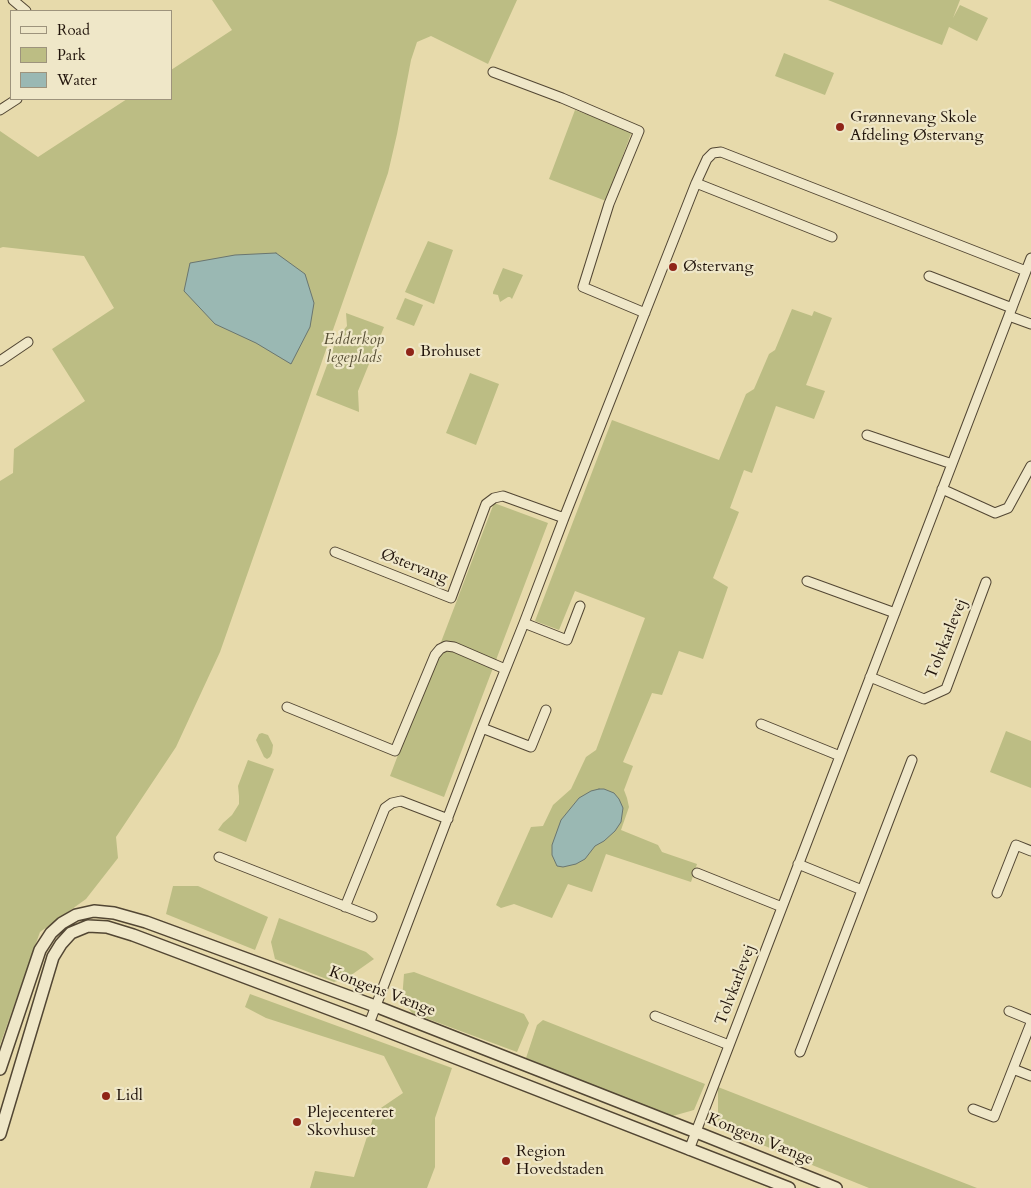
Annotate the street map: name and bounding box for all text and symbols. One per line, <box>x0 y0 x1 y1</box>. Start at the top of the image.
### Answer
legend <box>10 10 172 100</box>
text: Road <box>57 20 90 40</box>
text: Park <box>57 45 86 65</box>
text: Water <box>57 70 97 90</box>
place label: Grønnevang Skole Afdeling Østervang <box>850 108 983 146</box>
marker: Grønnevang Skole Afdeling Østervang <box>834 121 846 133</box>
place label: Østervang <box>683 257 753 277</box>
marker: Østervang <box>667 261 679 273</box>
park label: Edderkop legeplads <box>324 330 384 368</box>
place label: Brohuset <box>420 342 481 362</box>
marker: Brohuset <box>404 346 416 358</box>
street label: Østervang <box>378 545 450 589</box>
street label: Tolvkarlevej <box>922 596 972 682</box>
street label: Tolvkarlevej <box>712 942 760 1028</box>
street label: Kongens Vænge <box>326 963 438 1021</box>
place label: Lidl <box>116 1086 143 1106</box>
marker: Lidl <box>100 1090 112 1102</box>
place label: Plejecenteret Skovhuset <box>307 1103 394 1141</box>
street label: Kongens Vænge <box>704 1110 816 1170</box>
marker: Plejecenteret Skovhuset <box>291 1116 303 1128</box>
place label: Region Hovedstaden <box>516 1142 604 1180</box>
marker: Region Hovedstaden <box>500 1155 512 1167</box>

